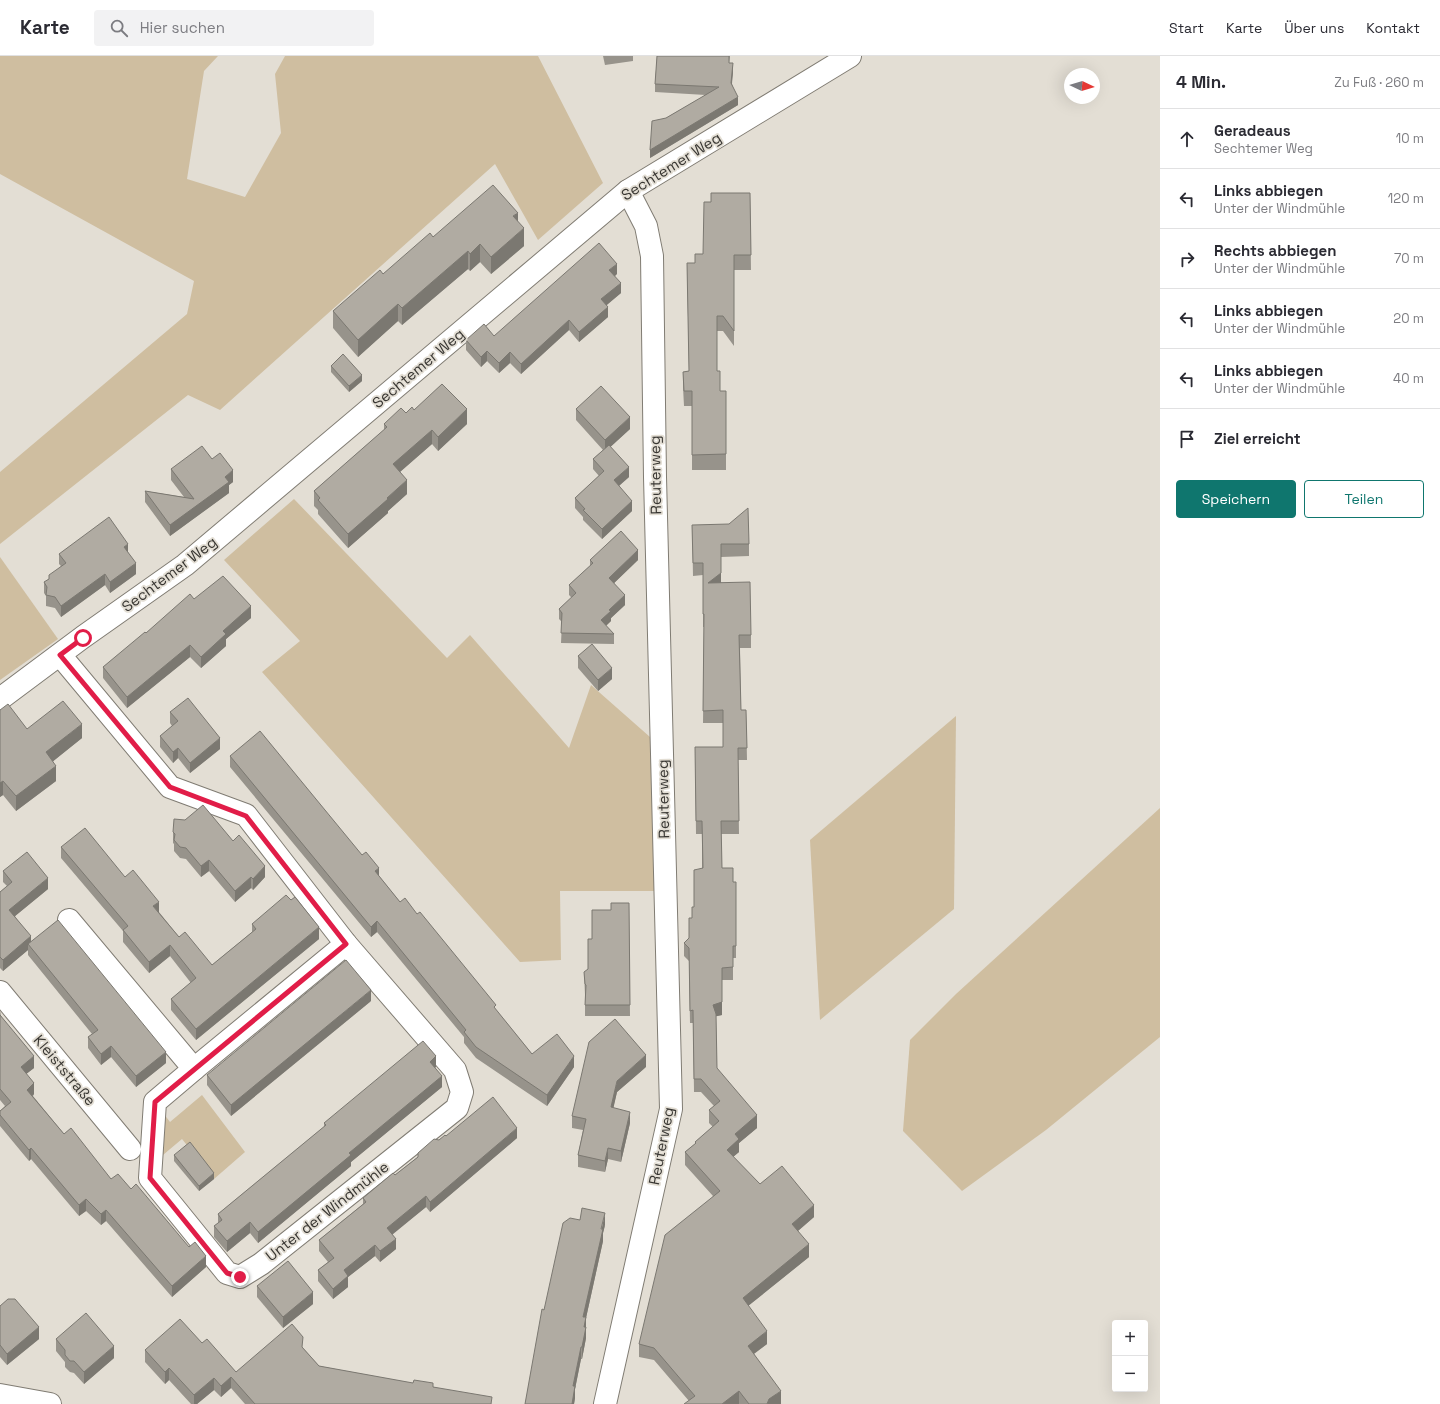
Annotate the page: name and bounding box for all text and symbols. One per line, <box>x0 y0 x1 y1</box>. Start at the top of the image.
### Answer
search box <box>94 10 374 46</box>
text: Karte <box>20 15 70 40</box>
icon: search <box>108 17 130 39</box>
text: Hier suchen <box>140 18 225 37</box>
text: Start <box>1169 19 1204 37</box>
text: Karte <box>1226 19 1262 37</box>
text: Über uns <box>1284 19 1344 37</box>
text: Kontakt <box>1366 19 1420 37</box>
north arrow <box>1064 68 1100 104</box>
text: 4 Min. <box>1176 71 1226 93</box>
text: Zu Fuß · 260 m <box>1334 74 1424 91</box>
text: Geradeaus <box>1214 121 1291 140</box>
street label: Sechtemer Weg <box>618 128 724 204</box>
icon: ahead <box>1176 128 1198 150</box>
text: 10 m <box>1396 130 1424 147</box>
text: Sechtemer Weg <box>1214 140 1313 157</box>
text: Links abbiegen <box>1214 181 1323 200</box>
icon: left <box>1176 188 1198 210</box>
text: 120 m <box>1388 190 1424 207</box>
text: Unter der Windmühle <box>1214 200 1345 217</box>
text: Rechts abbiegen <box>1214 241 1336 260</box>
icon: right <box>1176 248 1198 270</box>
text: 70 m <box>1394 250 1424 267</box>
text: Unter der Windmühle <box>1214 260 1345 277</box>
text: Links abbiegen <box>1214 301 1323 320</box>
icon: left <box>1176 308 1198 330</box>
text: 20 m <box>1393 310 1424 327</box>
text: Unter der Windmühle <box>1214 320 1345 337</box>
street label: Sechtemer Weg <box>368 324 468 412</box>
text: Links abbiegen <box>1214 361 1323 380</box>
icon: left <box>1176 368 1198 390</box>
text: 40 m <box>1393 370 1424 387</box>
text: Unter der Windmühle <box>1214 380 1345 397</box>
icon: arrive <box>1176 428 1198 450</box>
text: Ziel erreicht <box>1214 429 1301 448</box>
street label: Reuterweg <box>645 435 665 515</box>
button: Speichern <box>1176 480 1296 518</box>
button: Teilen <box>1304 480 1424 518</box>
street label: Sechtemer Weg <box>118 532 220 616</box>
route start <box>74 629 92 647</box>
street label: Reuterweg <box>653 759 673 839</box>
street label: Kleiststraße <box>30 1031 100 1110</box>
street label: Reuterweg <box>644 1105 678 1187</box>
street label: Unter der Windmühle <box>262 1157 393 1265</box>
route end <box>231 1268 249 1286</box>
map controls <box>1112 1320 1148 1392</box>
button: + <box>1112 1320 1148 1356</box>
button: − <box>1112 1356 1148 1392</box>

